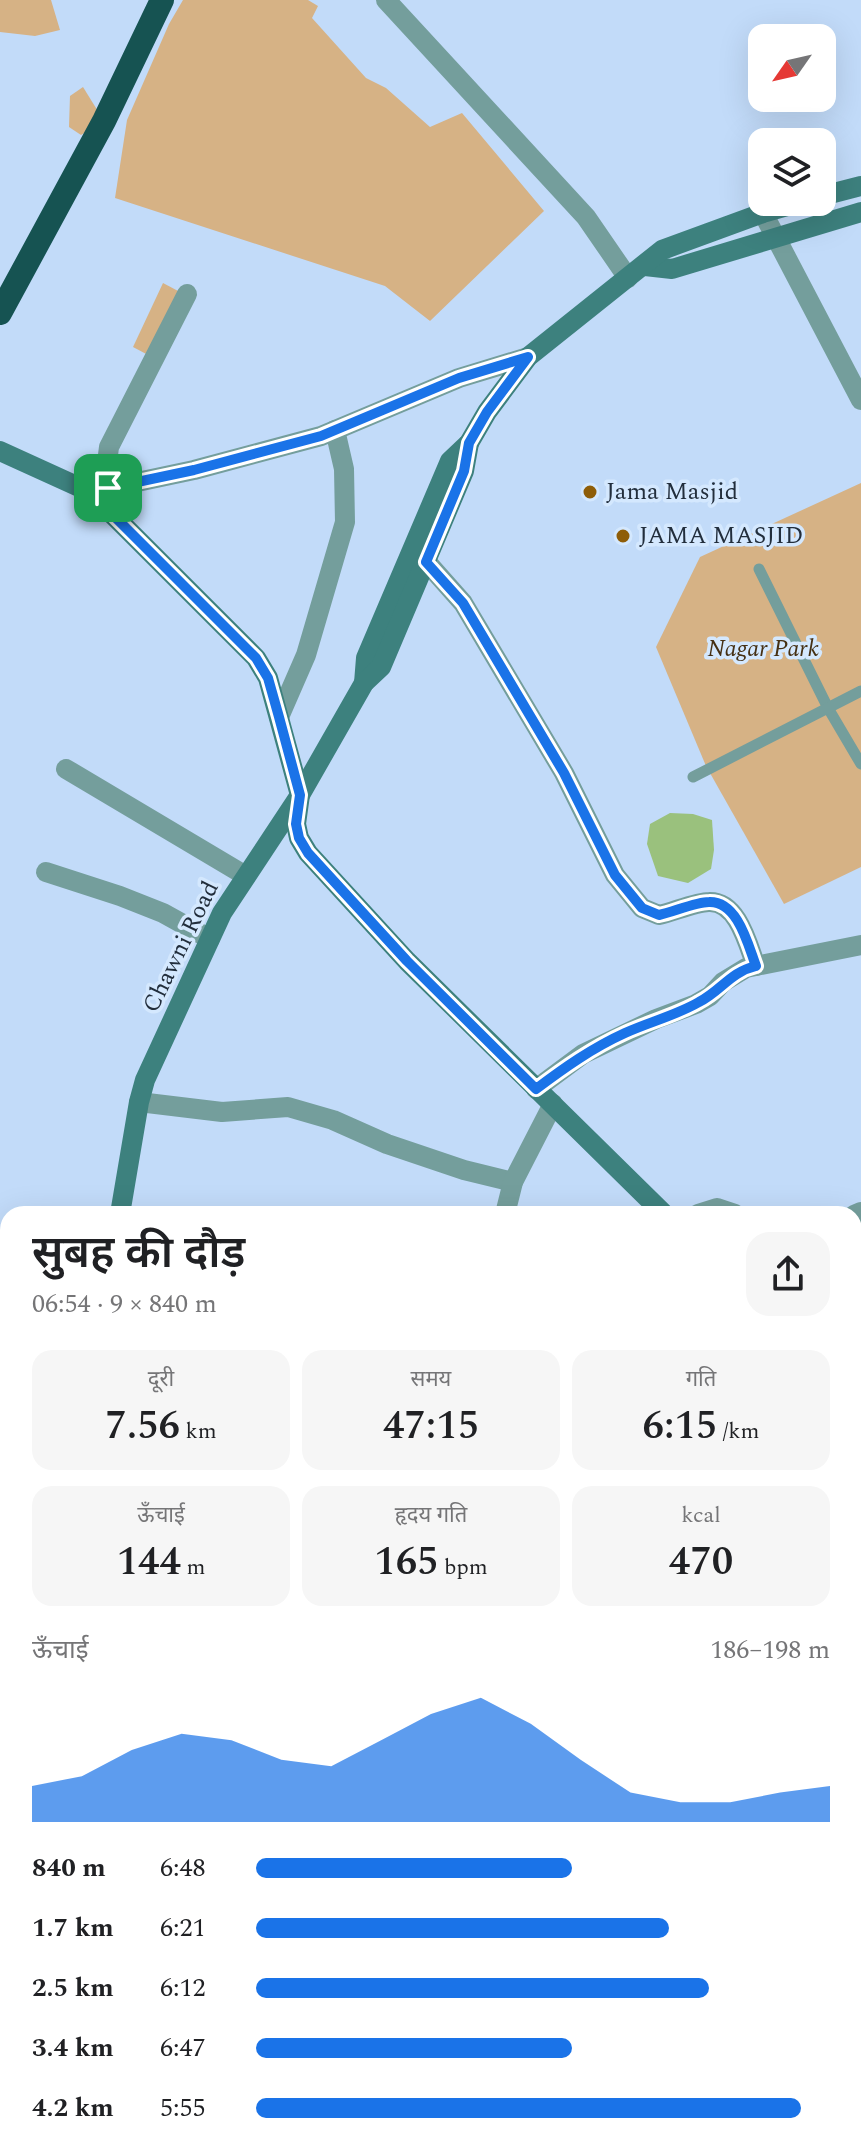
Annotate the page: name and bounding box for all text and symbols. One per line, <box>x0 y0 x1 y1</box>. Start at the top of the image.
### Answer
north arrow <box>748 24 836 112</box>
map controls <box>748 24 836 216</box>
button: layers <box>748 128 836 216</box>
pin <box>74 454 142 522</box>
icon: arrive <box>86 466 130 510</box>
place label: Jama Masjid <box>606 474 738 510</box>
marker: Jama Masjid <box>581 483 599 501</box>
place label: JAMA MASJID <box>639 518 803 554</box>
marker: JAMA MASJID <box>614 527 632 545</box>
park label: Nagar Park <box>707 631 819 667</box>
street label: Chawni Road <box>134 875 228 1019</box>
text: सुबह की दौड़ <box>32 1220 245 1287</box>
button: share <box>746 1232 830 1316</box>
text: 06:54 · 9 × 840 m <box>32 1284 217 1324</box>
text: दूरी <box>148 1363 174 1396</box>
text: समय <box>411 1363 451 1396</box>
text: गति <box>686 1363 716 1396</box>
text: 7.56 <box>105 1396 180 1457</box>
text: 47:15 <box>383 1396 479 1457</box>
text: 6:15 <box>643 1396 717 1457</box>
text: km <box>180 1415 217 1448</box>
text: /km <box>717 1415 759 1448</box>
text: ऊँचाई <box>137 1499 185 1532</box>
text: हृदय गति <box>395 1499 467 1532</box>
text: kcal <box>681 1499 721 1532</box>
text: 144 <box>117 1532 181 1593</box>
text: 165 <box>374 1532 439 1593</box>
text: 470 <box>669 1532 733 1593</box>
text: m <box>181 1551 205 1584</box>
text: bpm <box>439 1551 488 1584</box>
text: ऊँचाई <box>32 1630 88 1670</box>
text: 186–198 m <box>710 1630 830 1670</box>
text: 840 m <box>32 1848 106 1888</box>
text: 6:48 <box>160 1848 206 1888</box>
text: 1.7 km <box>32 1908 114 1948</box>
text: 6:21 <box>160 1908 206 1948</box>
text: 2.5 km <box>32 1968 114 2008</box>
text: 6:12 <box>160 1968 206 2008</box>
text: 3.4 km <box>32 2028 114 2068</box>
text: 6:47 <box>160 2028 206 2068</box>
text: 4.2 km <box>32 2088 114 2128</box>
text: 5:55 <box>160 2088 206 2128</box>

